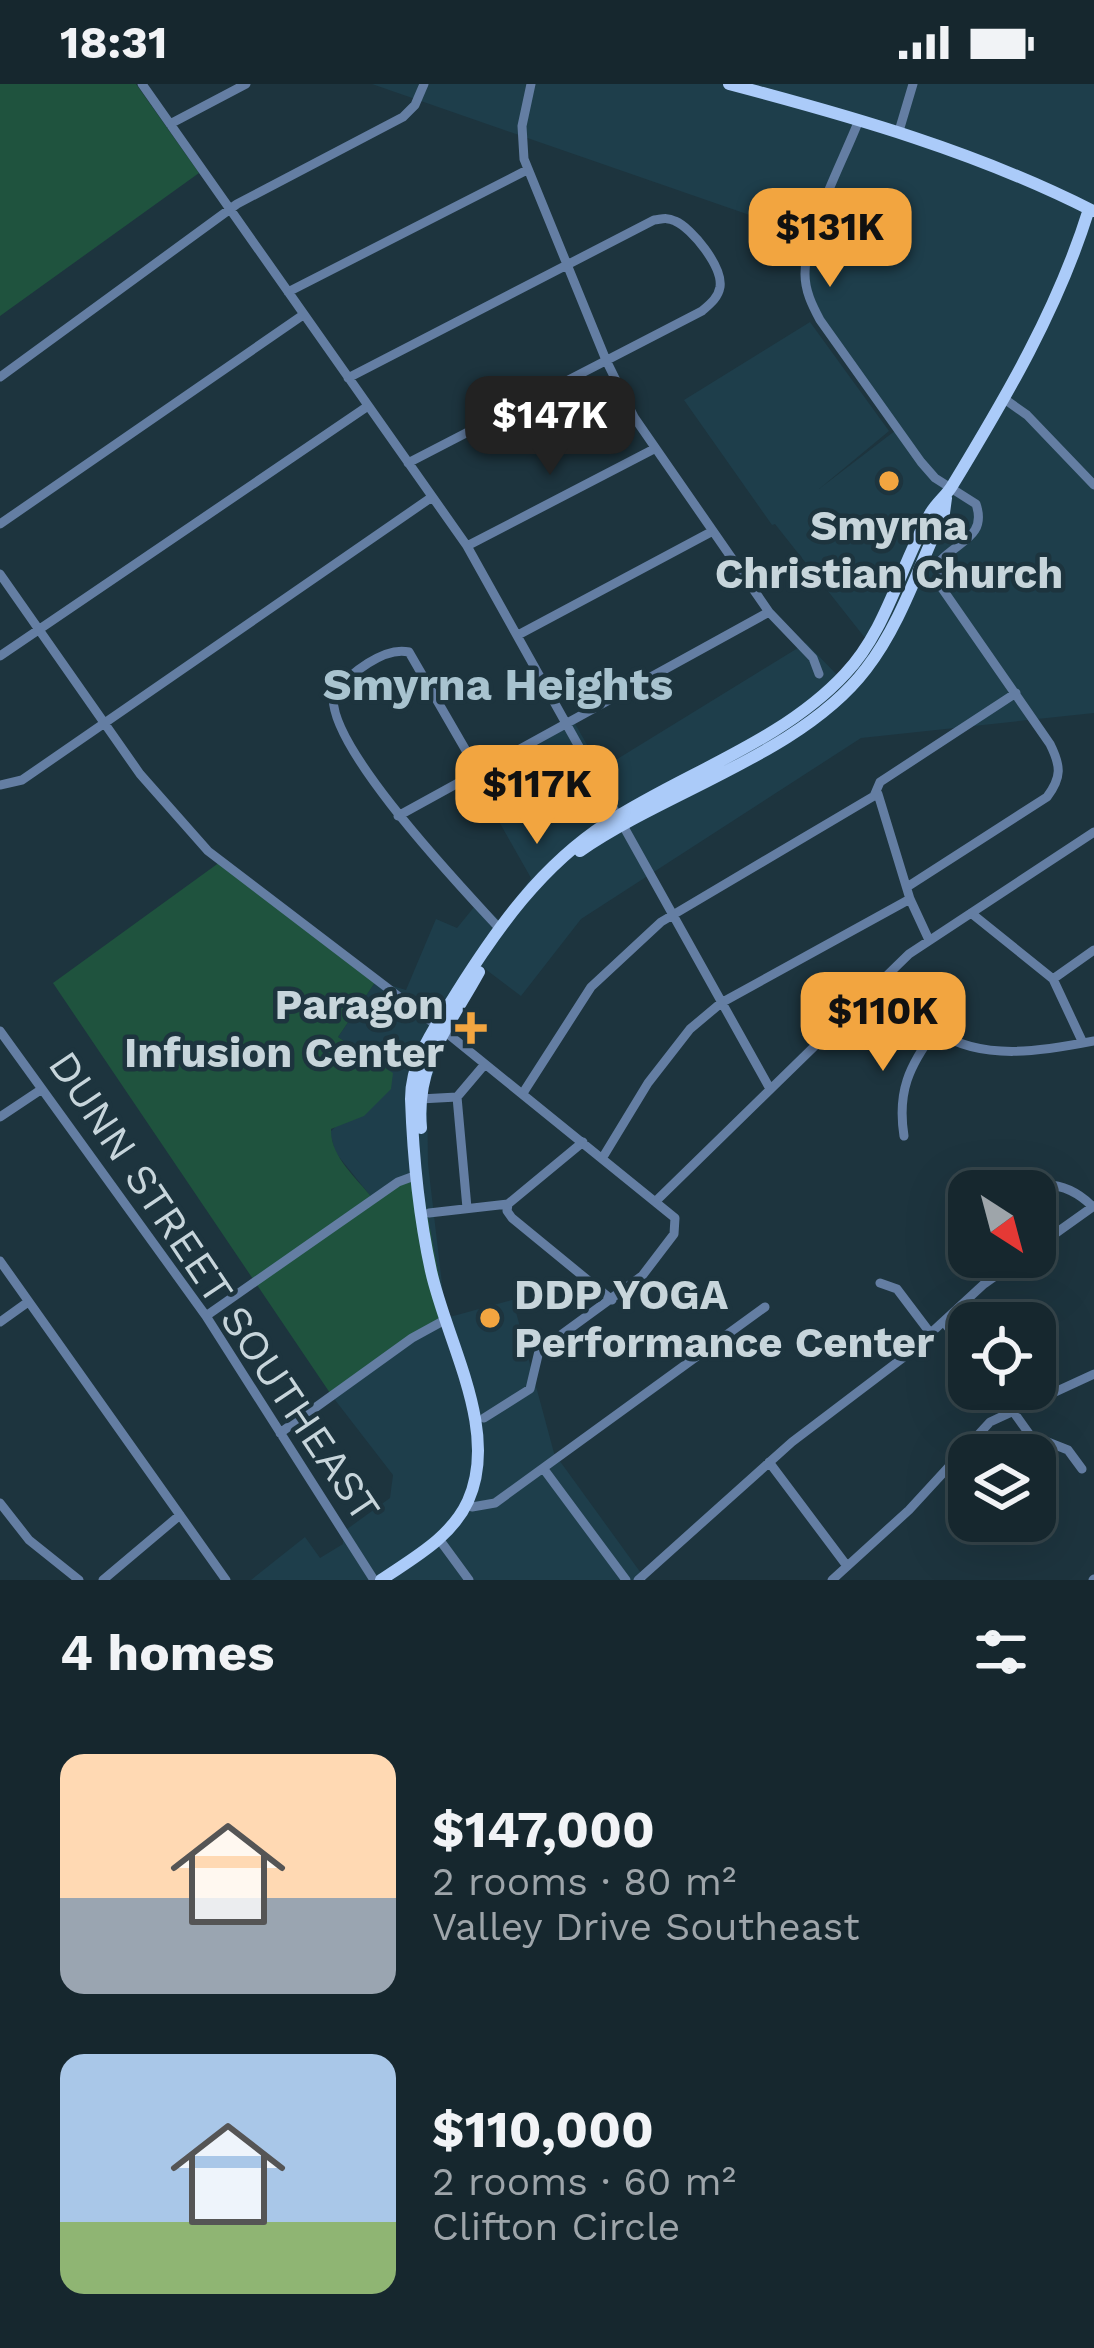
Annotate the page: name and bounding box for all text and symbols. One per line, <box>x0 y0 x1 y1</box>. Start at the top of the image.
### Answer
text: 18:31 <box>60 16 167 69</box>
pin: $131K <box>746 188 914 290</box>
text: $131K <box>776 204 884 249</box>
pin: $147K <box>466 376 634 478</box>
text: $147K <box>492 392 608 437</box>
marker: Smyrna Christian Church <box>876 468 902 494</box>
place label: Smyrna Christian Church <box>715 501 1063 598</box>
district label: Smyrna Heights <box>323 658 673 711</box>
pin: $117K <box>453 745 621 847</box>
text: $117K <box>482 761 592 806</box>
pin: $110K <box>799 972 967 1074</box>
place label: Paragon Infusion Center <box>124 980 444 1077</box>
text: $110K <box>828 988 938 1033</box>
marker: Paragon Infusion Center <box>455 1012 487 1044</box>
street label: DUNN STREET SOUTHEAST <box>39 1042 391 1531</box>
north arrow <box>948 1170 1056 1278</box>
map controls <box>948 1170 1056 1542</box>
place label: DDP YOGA Performance Center <box>514 1270 934 1367</box>
button: locate <box>948 1302 1056 1410</box>
marker: DDP YOGA Performance Center <box>477 1305 503 1331</box>
button: layers <box>948 1434 1056 1542</box>
icon: filters <box>968 1619 1034 1685</box>
text: 4 homes <box>60 1623 274 1682</box>
text: $147,000 <box>432 1800 655 1859</box>
icon: home <box>156 1802 300 1946</box>
text: 2 rooms · 80 m² <box>432 1859 736 1904</box>
text: Valley Drive Southeast <box>432 1904 860 1949</box>
text: $110,000 <box>432 2100 654 2159</box>
icon: home <box>156 2102 300 2246</box>
text: 2 rooms · 60 m² <box>432 2159 736 2204</box>
text: Clifton Circle <box>432 2204 680 2249</box>

